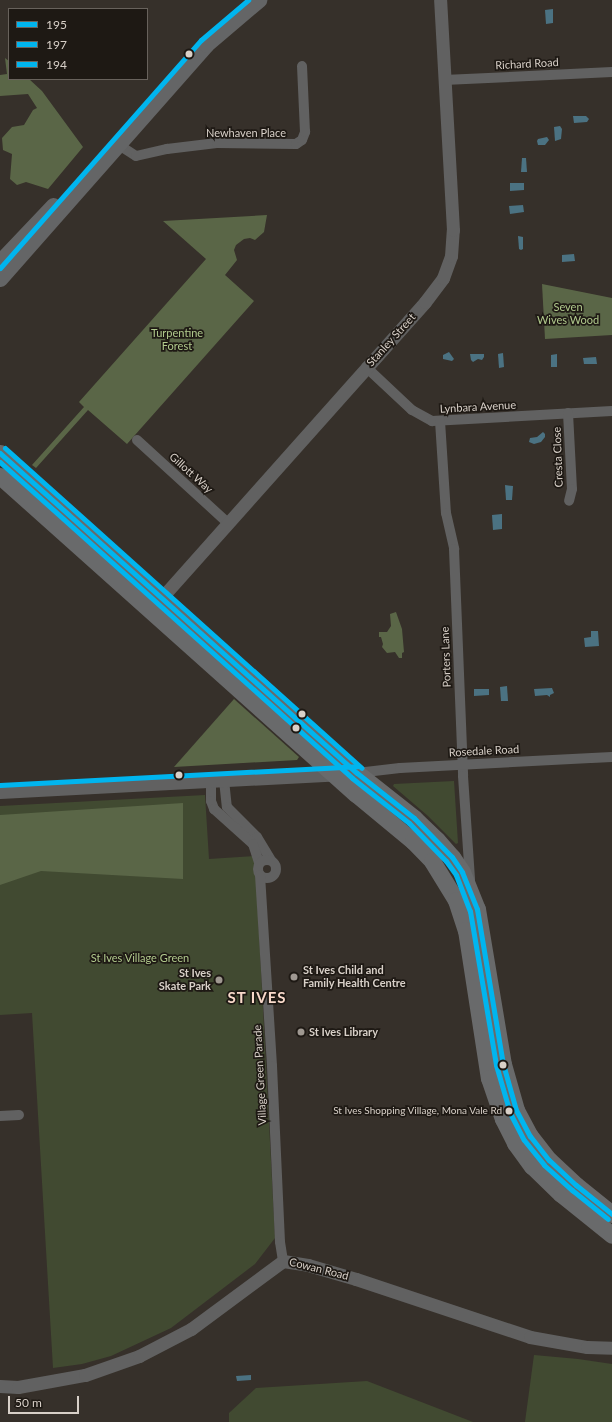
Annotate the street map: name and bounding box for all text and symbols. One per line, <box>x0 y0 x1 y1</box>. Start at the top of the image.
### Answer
legend <box>8 8 148 80</box>
text: 195 <box>46 17 67 32</box>
text: 197 <box>46 37 67 52</box>
unlabelled marker <box>184 49 194 59</box>
street label: Richard Road <box>495 56 559 72</box>
text: 194 <box>46 57 67 72</box>
street label: Newhaven Place <box>206 126 286 140</box>
park label: Seven Wives Wood <box>537 301 599 327</box>
street label: Stanley Street <box>364 311 418 369</box>
park label: Turpentine Forest <box>151 327 203 353</box>
street label: Lynbara Avenue <box>439 398 517 416</box>
street label: Cresta Close <box>550 426 566 488</box>
street label: Gillott Way <box>166 450 216 496</box>
street label: Porters Lane <box>438 626 454 688</box>
unlabelled marker <box>297 709 307 719</box>
unlabelled marker <box>291 723 301 733</box>
street label: Rosedale Road <box>448 743 520 759</box>
unlabelled marker <box>174 770 184 780</box>
park label: St Ives Village Green <box>91 951 189 965</box>
place label: St Ives Child and Family Health Centre <box>303 964 406 990</box>
place label: St Ives Skate Park <box>159 967 211 993</box>
marker: St Ives Child and Family Health Centre <box>288 971 300 983</box>
marker: St Ives Skate Park <box>214 975 224 985</box>
district label: ST IVES <box>227 989 287 1007</box>
street label: Village Green Parade <box>251 1024 269 1126</box>
place label: St Ives Library <box>309 1025 378 1039</box>
marker: St Ives Library <box>296 1027 306 1037</box>
unlabelled marker <box>498 1060 508 1070</box>
place label: St Ives Shopping Village, Mona Vale Rd <box>332 1105 502 1117</box>
marker: St Ives Shopping Village, Mona Vale Rd <box>504 1106 514 1116</box>
street label: Cowan Road <box>288 1255 350 1283</box>
scale bar <box>10 1388 81 1414</box>
text: 50 m <box>15 1395 42 1410</box>

